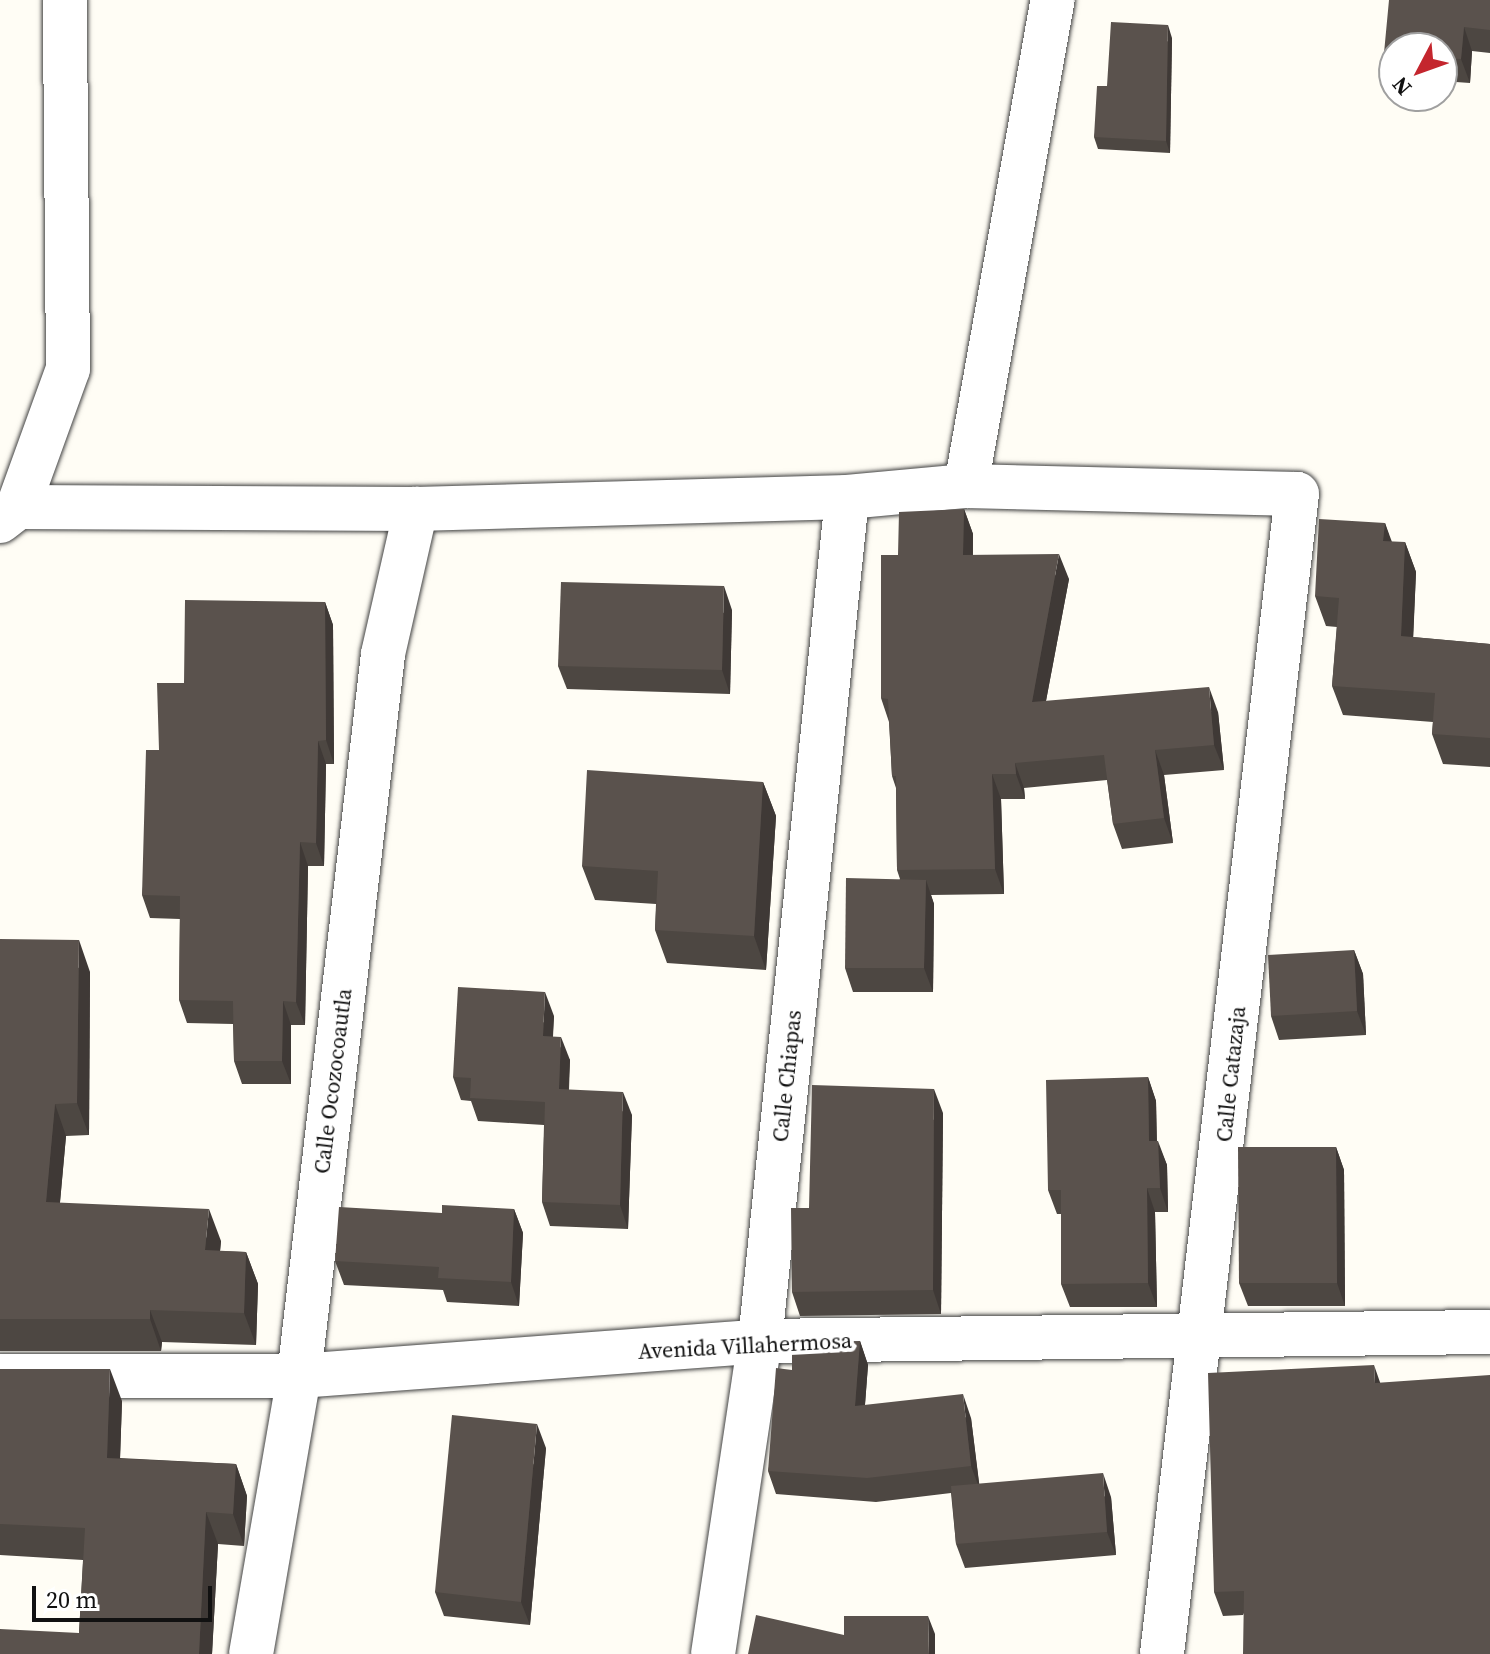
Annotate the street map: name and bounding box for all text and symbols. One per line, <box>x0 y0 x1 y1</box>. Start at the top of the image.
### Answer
north arrow <box>1378 32 1458 112</box>
text: N <box>1385 71 1418 102</box>
street label: Calle Ocozocoautla <box>309 987 357 1175</box>
street label: Calle Catazaja <box>1211 1005 1251 1143</box>
street label: Calle Chiapas <box>767 1009 807 1143</box>
street label: Avenida Villahermosa <box>637 1327 853 1365</box>
scale bar <box>36 1570 216 1620</box>
text: 20 m <box>46 1583 97 1616</box>

